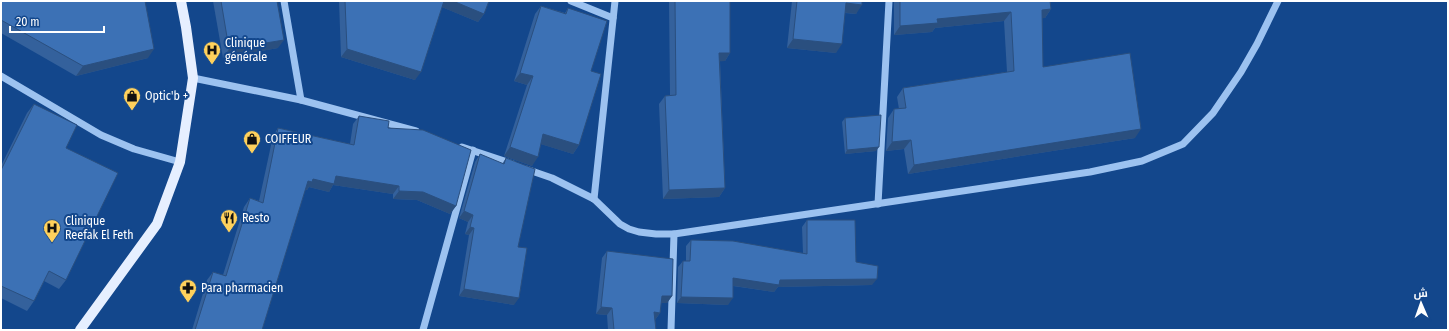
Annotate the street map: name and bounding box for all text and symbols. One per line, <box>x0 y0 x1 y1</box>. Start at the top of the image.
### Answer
scale bar <box>10 8 104 34</box>
text: 20 m <box>16 15 40 29</box>
place label: Clinique générale <box>225 36 267 64</box>
hospital icon: Clinique générale <box>202 40 222 65</box>
shop icon: Optic'b + <box>122 86 142 111</box>
place label: Optic'b + <box>145 89 188 103</box>
shop icon: COIFFEUR <box>242 129 262 154</box>
place label: COIFFEUR <box>265 132 312 146</box>
restaurant icon: Resto <box>219 208 239 233</box>
place label: Resto <box>242 211 269 225</box>
place label: Clinique Reefak El Feth <box>65 214 133 242</box>
hospital icon: Clinique Reefak El Feth <box>42 218 62 243</box>
pharmacy icon: Para pharmacien <box>178 278 198 303</box>
place label: Para pharmacien <box>201 281 283 295</box>
north arrow <box>1401 283 1441 323</box>
text: ش <box>1413 287 1428 300</box>

